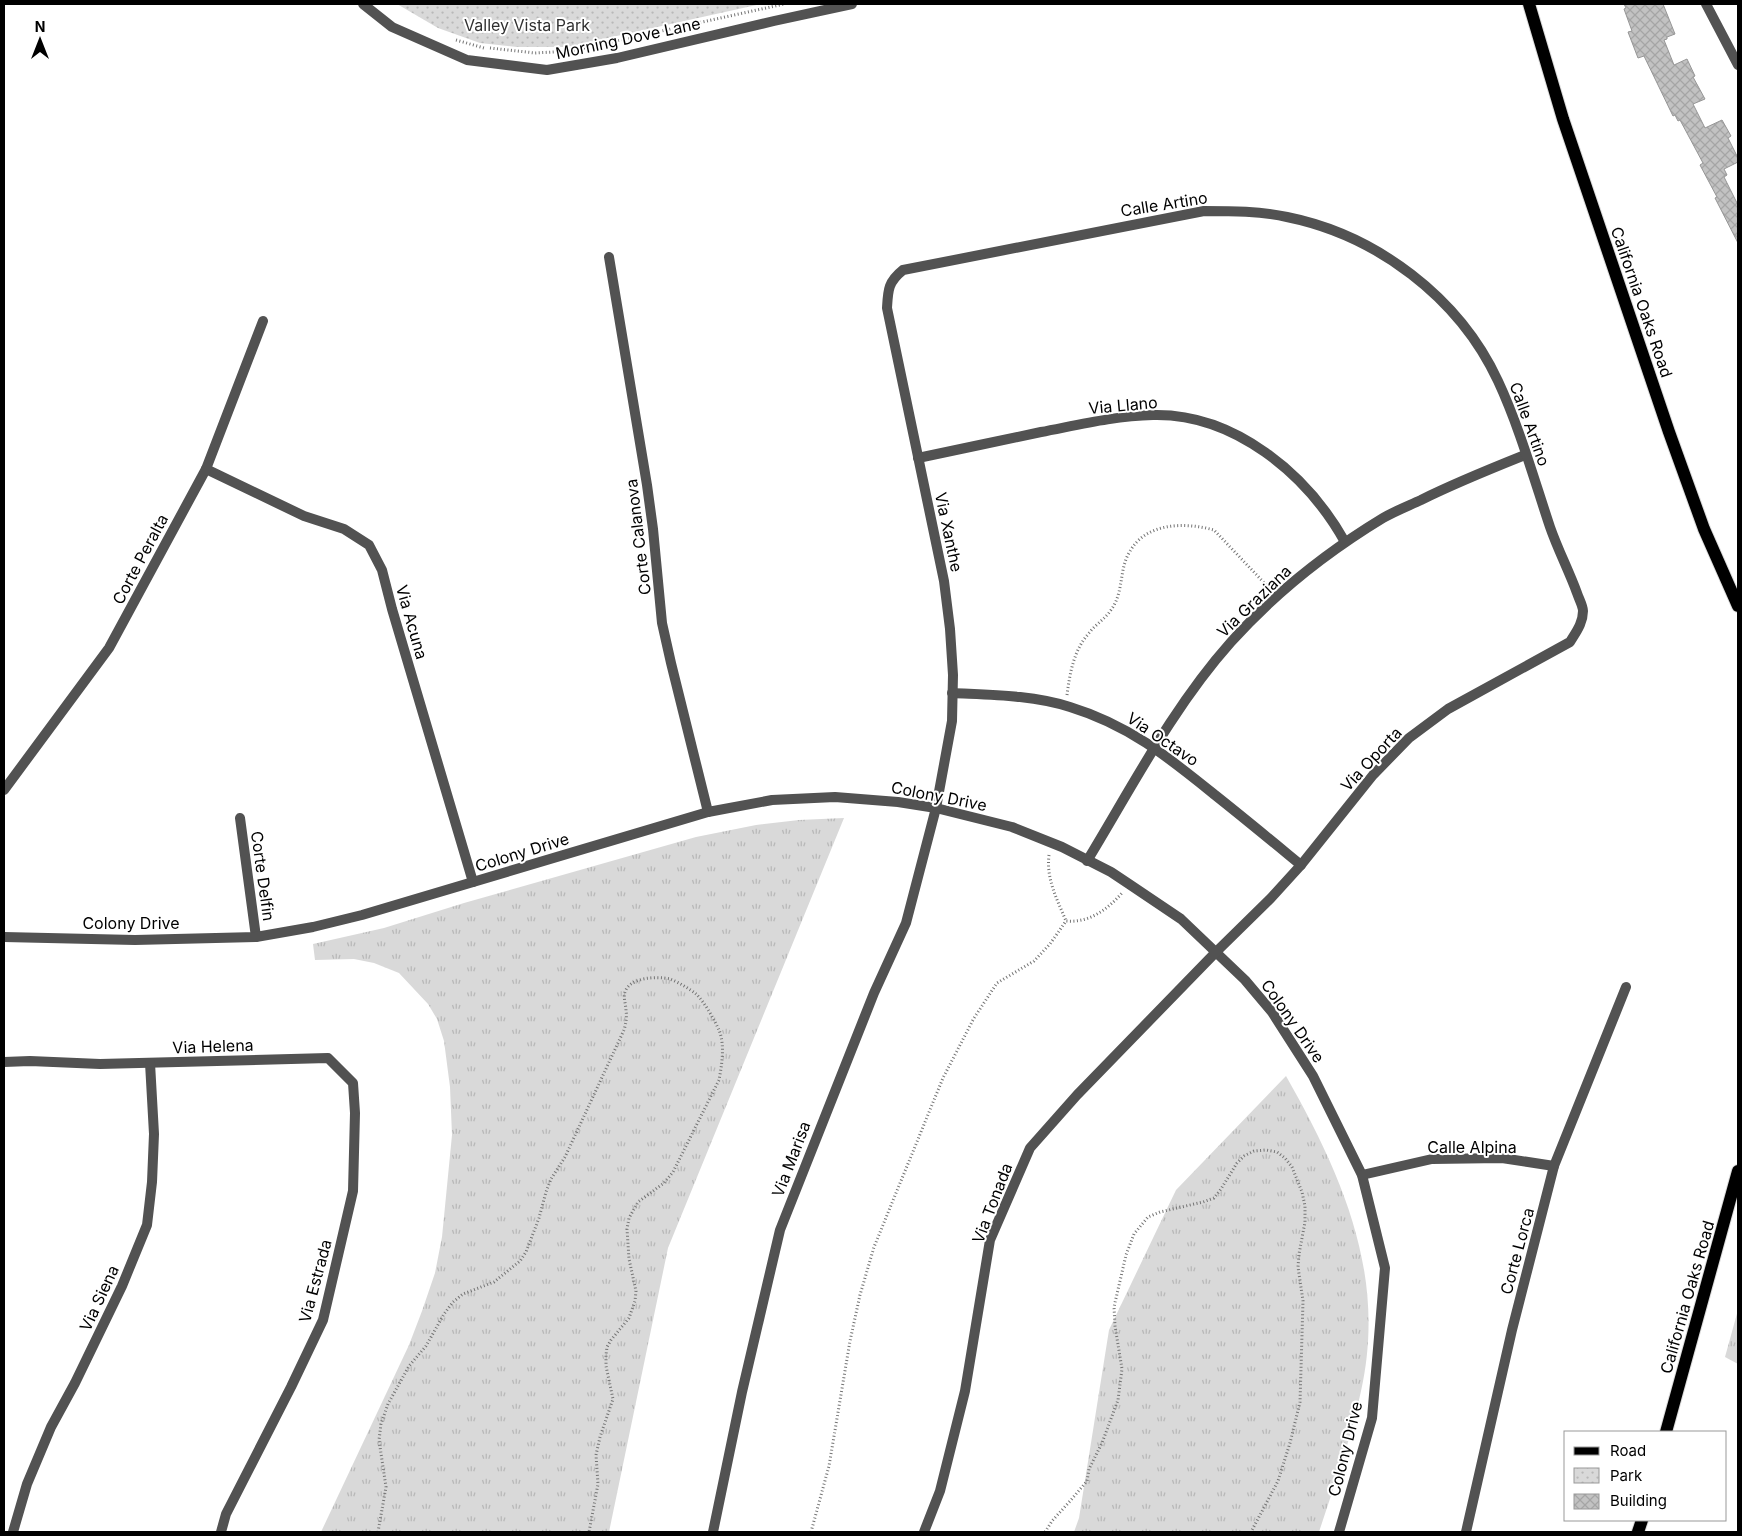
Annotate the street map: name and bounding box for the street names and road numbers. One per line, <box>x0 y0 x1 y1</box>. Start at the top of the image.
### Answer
street label: Morning Dove Lane <box>554 13 702 63</box>
street label: Calle Artino <box>1119 187 1209 221</box>
street label: California Oaks Road <box>1607 224 1677 380</box>
street label: Calle Artino <box>1506 379 1554 469</box>
street label: Via Llano <box>1088 392 1158 418</box>
street label: Corte Calanova <box>621 478 655 596</box>
street label: Via Xanthe <box>931 490 967 574</box>
street label: Corte Peralta <box>108 510 172 608</box>
street label: Via Graziana <box>1213 561 1295 641</box>
street label: Via Acuna <box>392 582 432 662</box>
street label: Via Octavo <box>1123 708 1203 770</box>
street label: Via Oporta <box>1336 723 1406 795</box>
street label: Colony Drive <box>889 777 989 815</box>
street label: Colony Drive <box>473 828 571 876</box>
street label: Corte Delfin <box>247 830 279 922</box>
street label: Colony Drive <box>82 913 180 933</box>
street label: Colony Drive <box>1257 975 1329 1067</box>
street label: Via Helena <box>172 1035 254 1057</box>
street label: Via Marisa <box>767 1118 815 1200</box>
street label: Calle Alpina <box>1427 1137 1517 1157</box>
street label: Via Tonada <box>968 1160 1016 1246</box>
street label: Corte Lorca <box>1496 1205 1538 1297</box>
street label: California Oaks Road <box>1656 1218 1718 1376</box>
street label: Via Estrada <box>294 1237 336 1325</box>
street label: Via Siena <box>75 1262 123 1334</box>
street label: Colony Drive <box>1324 1399 1366 1499</box>

